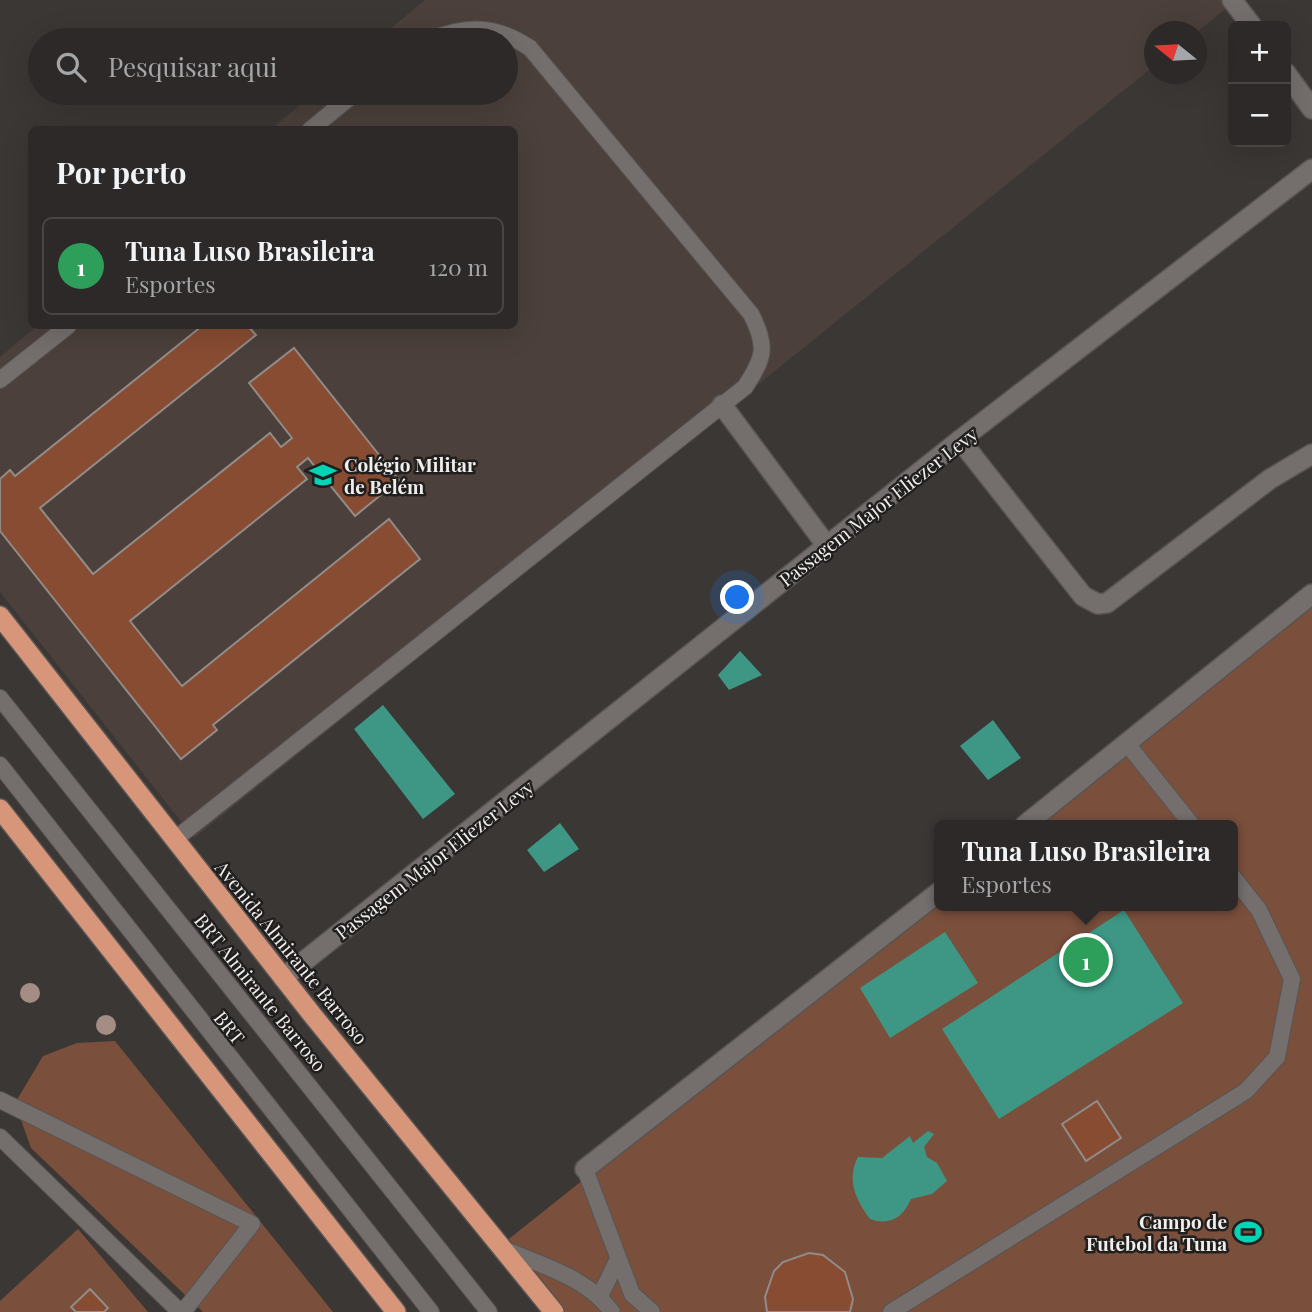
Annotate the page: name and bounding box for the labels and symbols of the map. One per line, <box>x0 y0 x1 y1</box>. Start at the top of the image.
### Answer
north arrow <box>1144 21 1207 84</box>
street label: Passagem Major Eliezer Levy <box>773 420 983 592</box>
place label: Colégio Militar de Belém <box>344 451 476 499</box>
school or university icon: Colégio Militar de Belém <box>308 460 338 490</box>
your location <box>720 580 754 614</box>
street label: Passagem Major Eliezer Levy <box>329 773 539 945</box>
street label: Avenida Almirante Barroso <box>209 854 374 1049</box>
street label: BRT Almirante Barroso <box>190 908 332 1076</box>
pin: 1 <box>1063 934 1109 986</box>
street label: BRT <box>210 1006 250 1048</box>
place label: Campo de Futebol da Tuna <box>1086 1208 1227 1256</box>
sports icon: Campo de Futebol da Tuna <box>1233 1217 1263 1247</box>

